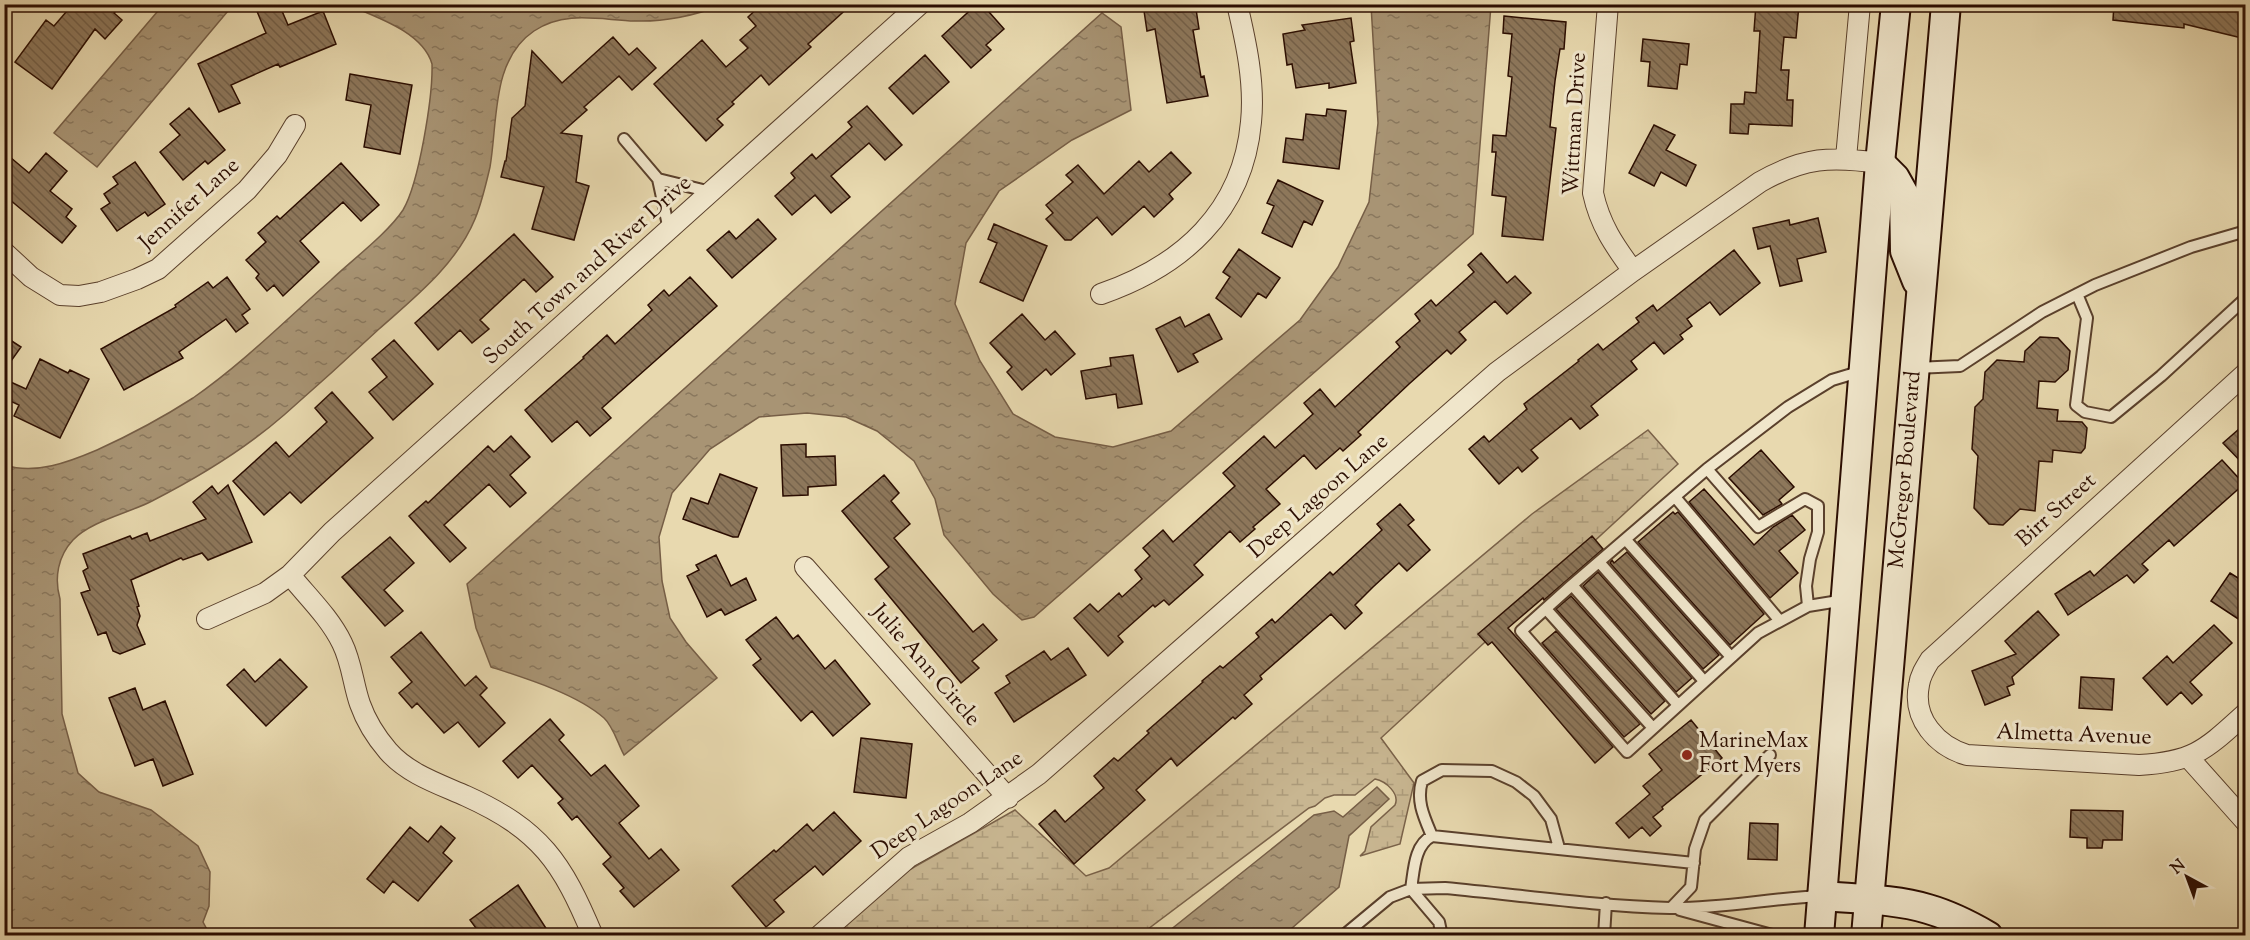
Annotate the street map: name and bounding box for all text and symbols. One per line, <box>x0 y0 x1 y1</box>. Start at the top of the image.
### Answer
street label: Wittman Drive <box>1556 52 1596 196</box>
street label: Jennifer Lane <box>132 151 247 260</box>
street label: South Town and River Drive <box>477 168 699 374</box>
street label: McGregor Boulevard <box>1882 369 1930 570</box>
street label: Deep Lagoon Lane <box>1242 427 1396 567</box>
street label: Birr Street <box>2010 466 2104 556</box>
street label: Julie Ann Circle <box>862 597 987 734</box>
street label: Almetta Avenue <box>1996 717 2152 755</box>
place label: MarineMax Fort Myers <box>1699 726 1809 783</box>
street label: Deep Lagoon Lane <box>866 743 1030 869</box>
marker: MarineMax Fort Myers <box>1680 748 1694 762</box>
north arrow <box>2157 847 2217 907</box>
text: N <box>2166 855 2191 880</box>

